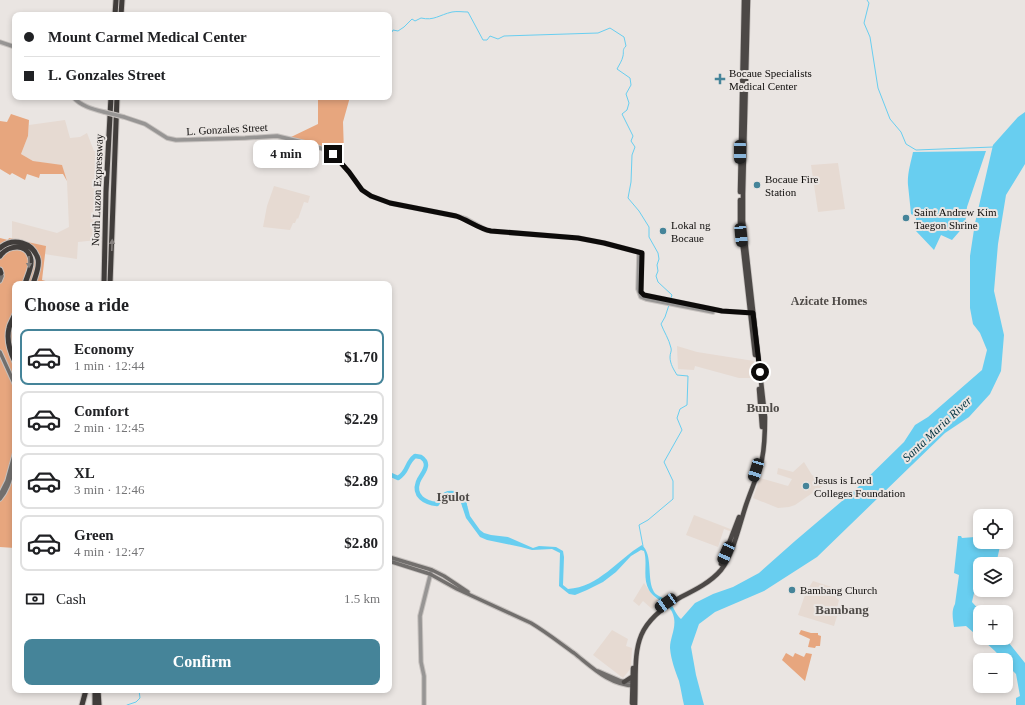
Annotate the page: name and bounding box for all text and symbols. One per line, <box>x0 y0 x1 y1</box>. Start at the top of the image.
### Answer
text: Mount Carmel Medical Center <box>48 29 247 45</box>
text: L. Gonzales Street <box>48 67 166 83</box>
place label: Bocaue Specialists Medical Center <box>729 67 812 92</box>
marker: Bocaue Specialists Medical Center <box>714 73 726 85</box>
street label: L. Gonzales Street <box>186 121 268 137</box>
street label: North Luzon Expressway <box>89 133 105 246</box>
callout: 4 min <box>253 140 319 168</box>
car <box>734 140 746 164</box>
route end <box>324 145 342 163</box>
text: 4 min <box>270 146 302 161</box>
place label: Bocaue Fire Station <box>765 173 819 198</box>
marker: Bocaue Fire Station <box>752 180 762 190</box>
place label: Saint Andrew Kim Taegon Shrine <box>914 206 997 231</box>
marker: Saint Andrew Kim Taegon Shrine <box>901 213 911 223</box>
place label: Lokal ng Bocaue <box>671 219 711 244</box>
car <box>734 222 748 248</box>
marker: Lokal ng Bocaue <box>658 226 668 236</box>
one-way arrow <box>108 239 115 251</box>
one-way arrow <box>26 256 33 269</box>
district label: Azicate Homes <box>791 294 867 308</box>
text: Choose a ride <box>24 295 129 315</box>
icon: car <box>26 339 62 375</box>
text: Economy <box>74 341 134 357</box>
text: $1.70 <box>344 349 378 365</box>
text: 1 min · 12:44 <box>74 358 144 373</box>
route start <box>751 363 769 381</box>
water label: Santa Maria River <box>900 393 975 465</box>
district label: Bunlo <box>746 400 780 415</box>
icon: car <box>26 401 62 437</box>
text: Comfort <box>74 403 129 419</box>
text: $2.29 <box>344 411 378 427</box>
text: 2 min · 12:45 <box>74 420 144 435</box>
car <box>747 457 765 483</box>
icon: car <box>26 463 62 499</box>
text: XL <box>74 465 95 481</box>
text: $2.89 <box>344 473 378 489</box>
place label: Jesus is Lord Colleges Foundation <box>814 474 906 499</box>
marker: Jesus is Lord Colleges Foundation <box>801 481 811 491</box>
text: 3 min · 12:46 <box>74 482 144 497</box>
district label: Igulot <box>436 489 470 504</box>
map controls <box>973 509 1013 693</box>
button: locate <box>973 509 1013 549</box>
icon: car <box>26 525 62 561</box>
text: Green <box>74 527 114 543</box>
text: $2.80 <box>344 535 378 551</box>
car <box>716 540 736 566</box>
text: 4 min · 12:47 <box>74 544 144 559</box>
button: layers <box>973 557 1013 597</box>
place label: Bambang Church <box>800 584 878 596</box>
marker: Bambang Church <box>787 585 797 595</box>
icon: cash <box>24 588 46 610</box>
text: Cash <box>56 591 86 607</box>
text: 1.5 km <box>344 591 380 606</box>
car <box>653 591 679 615</box>
district label: Bambang <box>815 602 869 617</box>
button: + <box>973 605 1013 645</box>
button: Confirm <box>24 639 380 685</box>
button: − <box>973 653 1013 693</box>

